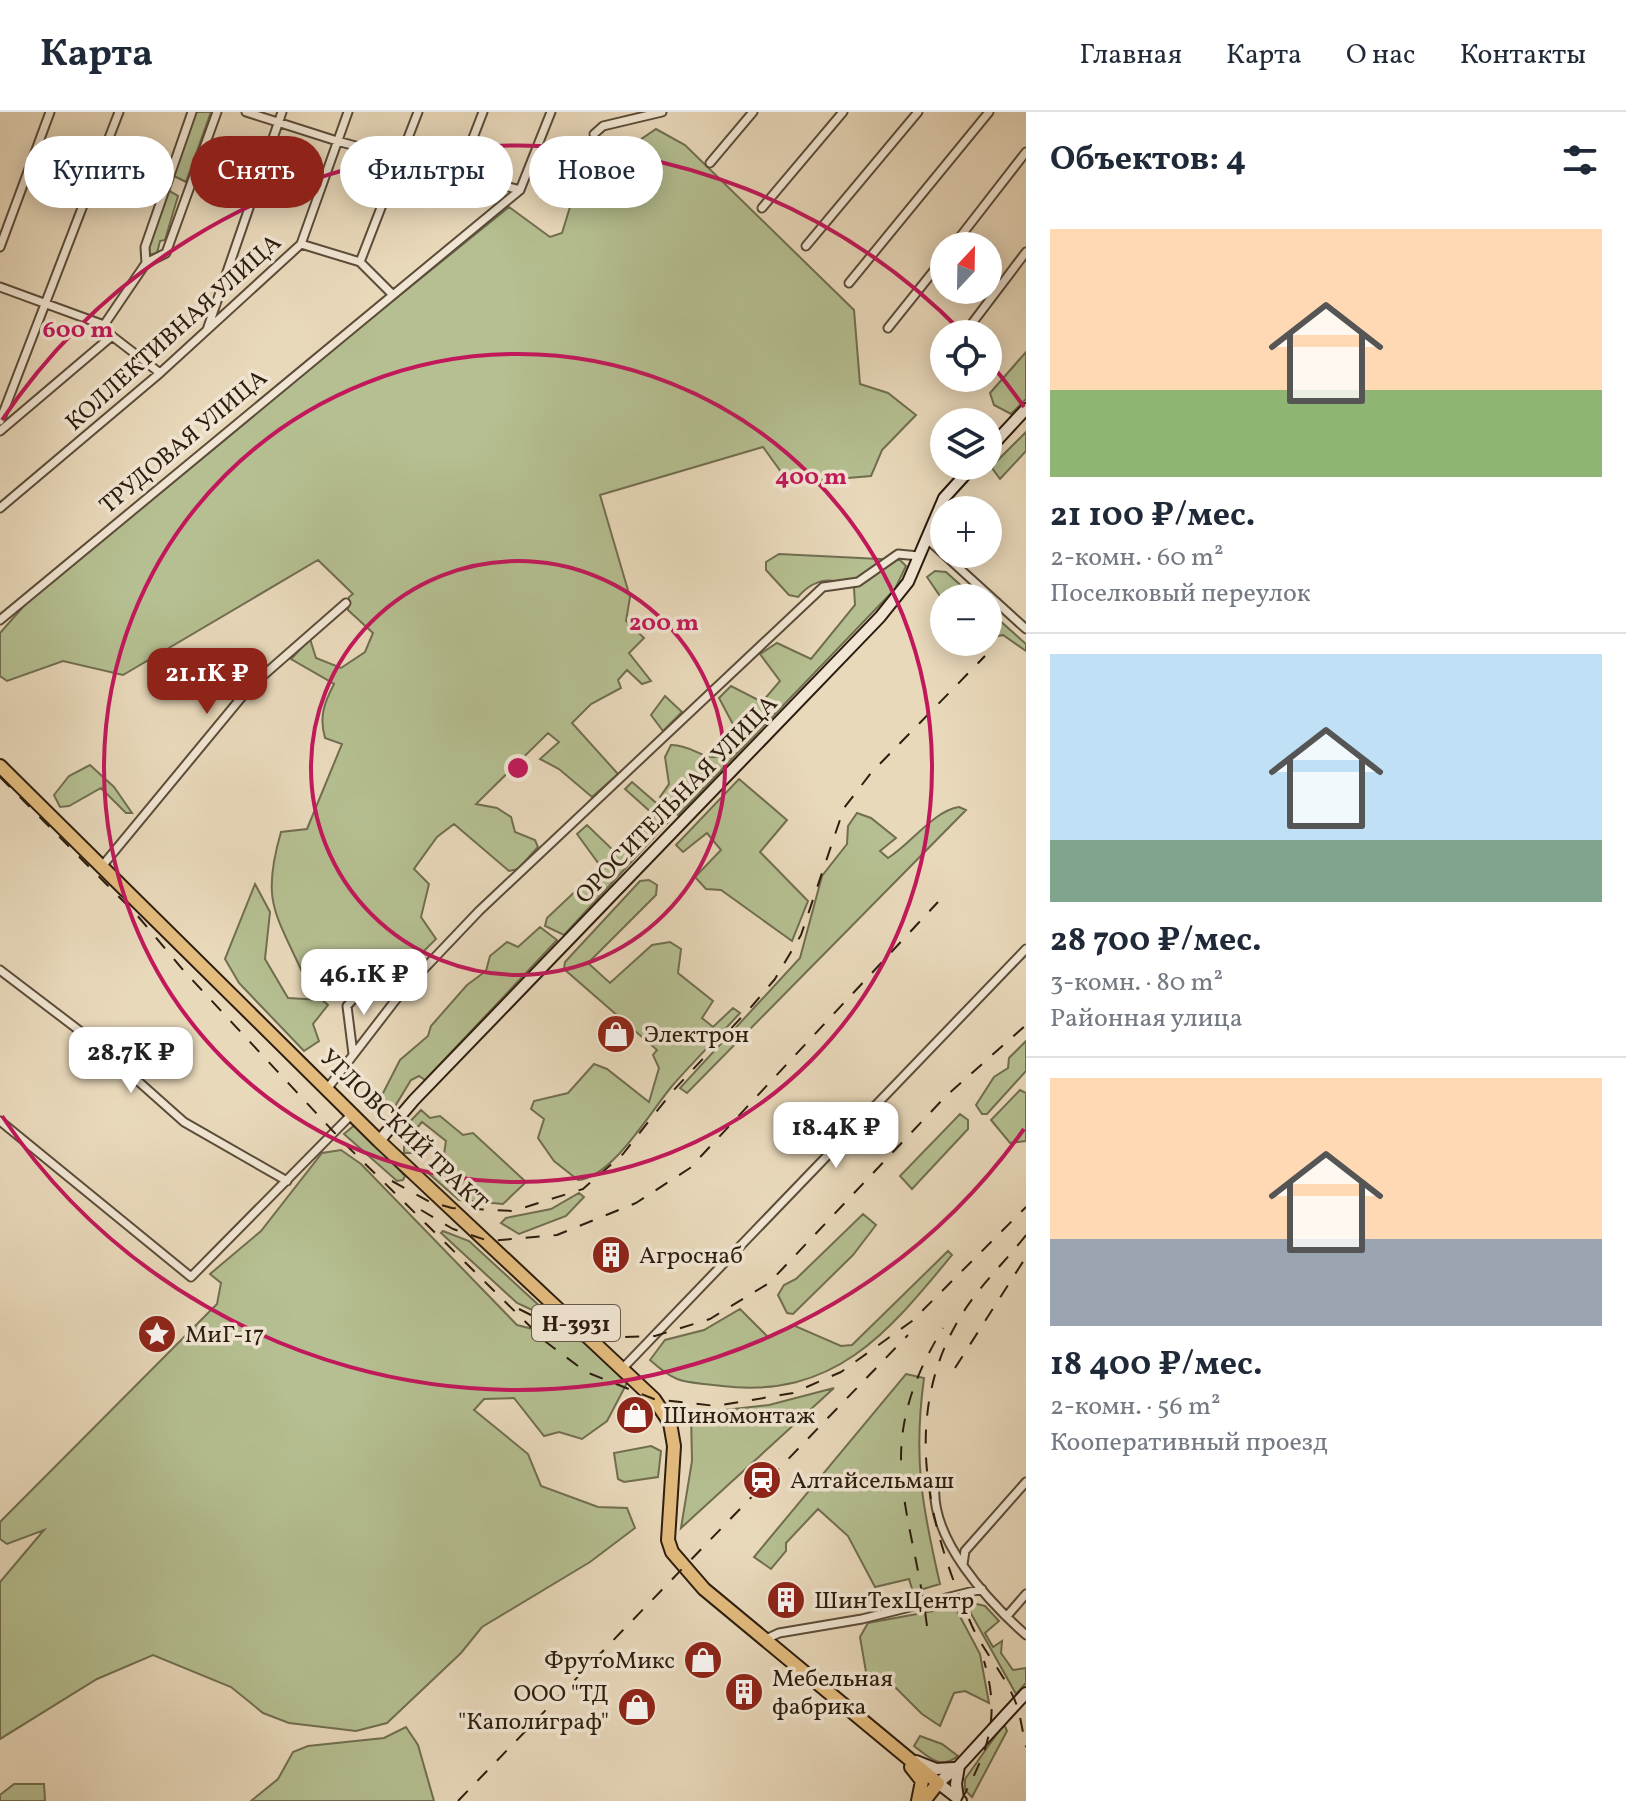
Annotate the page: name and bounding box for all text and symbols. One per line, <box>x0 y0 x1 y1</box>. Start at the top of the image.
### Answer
text: Карта <box>40 29 153 82</box>
text: Главная <box>1080 36 1182 75</box>
text: Карта <box>1226 36 1302 75</box>
text: О нас <box>1346 36 1416 75</box>
text: Контакты <box>1460 36 1586 75</box>
chip: Купить <box>24 136 174 208</box>
chip: Снять <box>190 136 324 208</box>
chip: Фильтры <box>340 136 513 208</box>
chip: Новое <box>529 136 663 208</box>
text: Объектов: 4 <box>1050 137 1246 184</box>
icon: filters <box>1558 138 1602 182</box>
street label: КОЛЛЕКТИВНАЯ УЛИЦА <box>59 227 290 440</box>
north arrow <box>930 232 1002 304</box>
map controls <box>930 232 1002 656</box>
icon: home <box>1254 281 1398 425</box>
text: 600 m <box>43 314 113 348</box>
button: locate <box>930 320 1002 392</box>
street label: ТРУДОВАЯ УЛИЦА <box>93 362 276 523</box>
button: layers <box>930 408 1002 480</box>
text: 400 m <box>775 461 847 495</box>
text: 21 100 ₽/мес. <box>1050 493 1256 540</box>
button: + <box>930 496 1002 568</box>
text: 2-комн. · 60 m² <box>1050 540 1224 576</box>
text: Поселковый переулок <box>1050 576 1311 612</box>
button: − <box>930 584 1002 656</box>
text: 200 m <box>629 607 699 641</box>
pin: 21.1K ₽ <box>133 648 281 716</box>
text: 21.1K ₽ <box>165 656 249 692</box>
street label: ОРОСИТЕЛЬНАЯ УЛИЦА <box>568 688 787 912</box>
icon: home <box>1254 706 1398 850</box>
centre of rings <box>504 754 532 782</box>
text: 28 700 ₽/мес. <box>1050 918 1262 965</box>
pin: 46.1K ₽ <box>290 949 438 1017</box>
text: 46.1K ₽ <box>319 957 409 993</box>
text: 3-комн. · 80 m² <box>1050 965 1223 1001</box>
text: Районная улица <box>1050 1001 1243 1037</box>
shop icon: Электрон <box>595 1013 637 1055</box>
place label: Электрон <box>644 1019 749 1053</box>
pin: 28.7K ₽ <box>57 1027 205 1095</box>
text: 28.7K ₽ <box>87 1035 175 1071</box>
street label: УГЛОВСКИЙ ТРАКТ <box>311 1042 494 1221</box>
pin: 18.4K ₽ <box>762 1102 910 1170</box>
text: 18.4K ₽ <box>791 1110 881 1146</box>
icon: home <box>1254 1130 1398 1274</box>
building icon: Агроснаб <box>590 1234 632 1276</box>
place label: Агроснаб <box>639 1240 743 1274</box>
road number: Н-3931 <box>532 1305 620 1341</box>
place icon: МиГ-17 <box>136 1313 178 1355</box>
place label: МиГ-17 <box>185 1319 265 1353</box>
text: 18 400 ₽/мес. <box>1050 1342 1263 1389</box>
text: 2-комн. · 56 m² <box>1050 1389 1221 1425</box>
shop icon: Шиномонтаж <box>614 1394 656 1436</box>
place label: Шиномонтаж <box>663 1400 815 1434</box>
text: Кооперативный проезд <box>1050 1425 1328 1461</box>
station icon: Алтайсельмаш <box>741 1459 783 1501</box>
place label: Алтайсельмаш <box>790 1465 954 1499</box>
building icon: ШинТехЦентр <box>765 1579 807 1621</box>
place label: ШинТехЦентр <box>814 1585 974 1619</box>
shop icon: ФрутоМикс <box>682 1639 724 1681</box>
place label: ФрутоМикс <box>544 1645 675 1679</box>
place label: Мебельная фабрика <box>772 1663 893 1725</box>
building icon: Мебельная фабрика <box>723 1671 765 1713</box>
place label: ООО "ТД "Каполиграф" <box>458 1678 609 1740</box>
shop icon: ООО "ТД "Каполиграф" <box>616 1686 658 1728</box>

